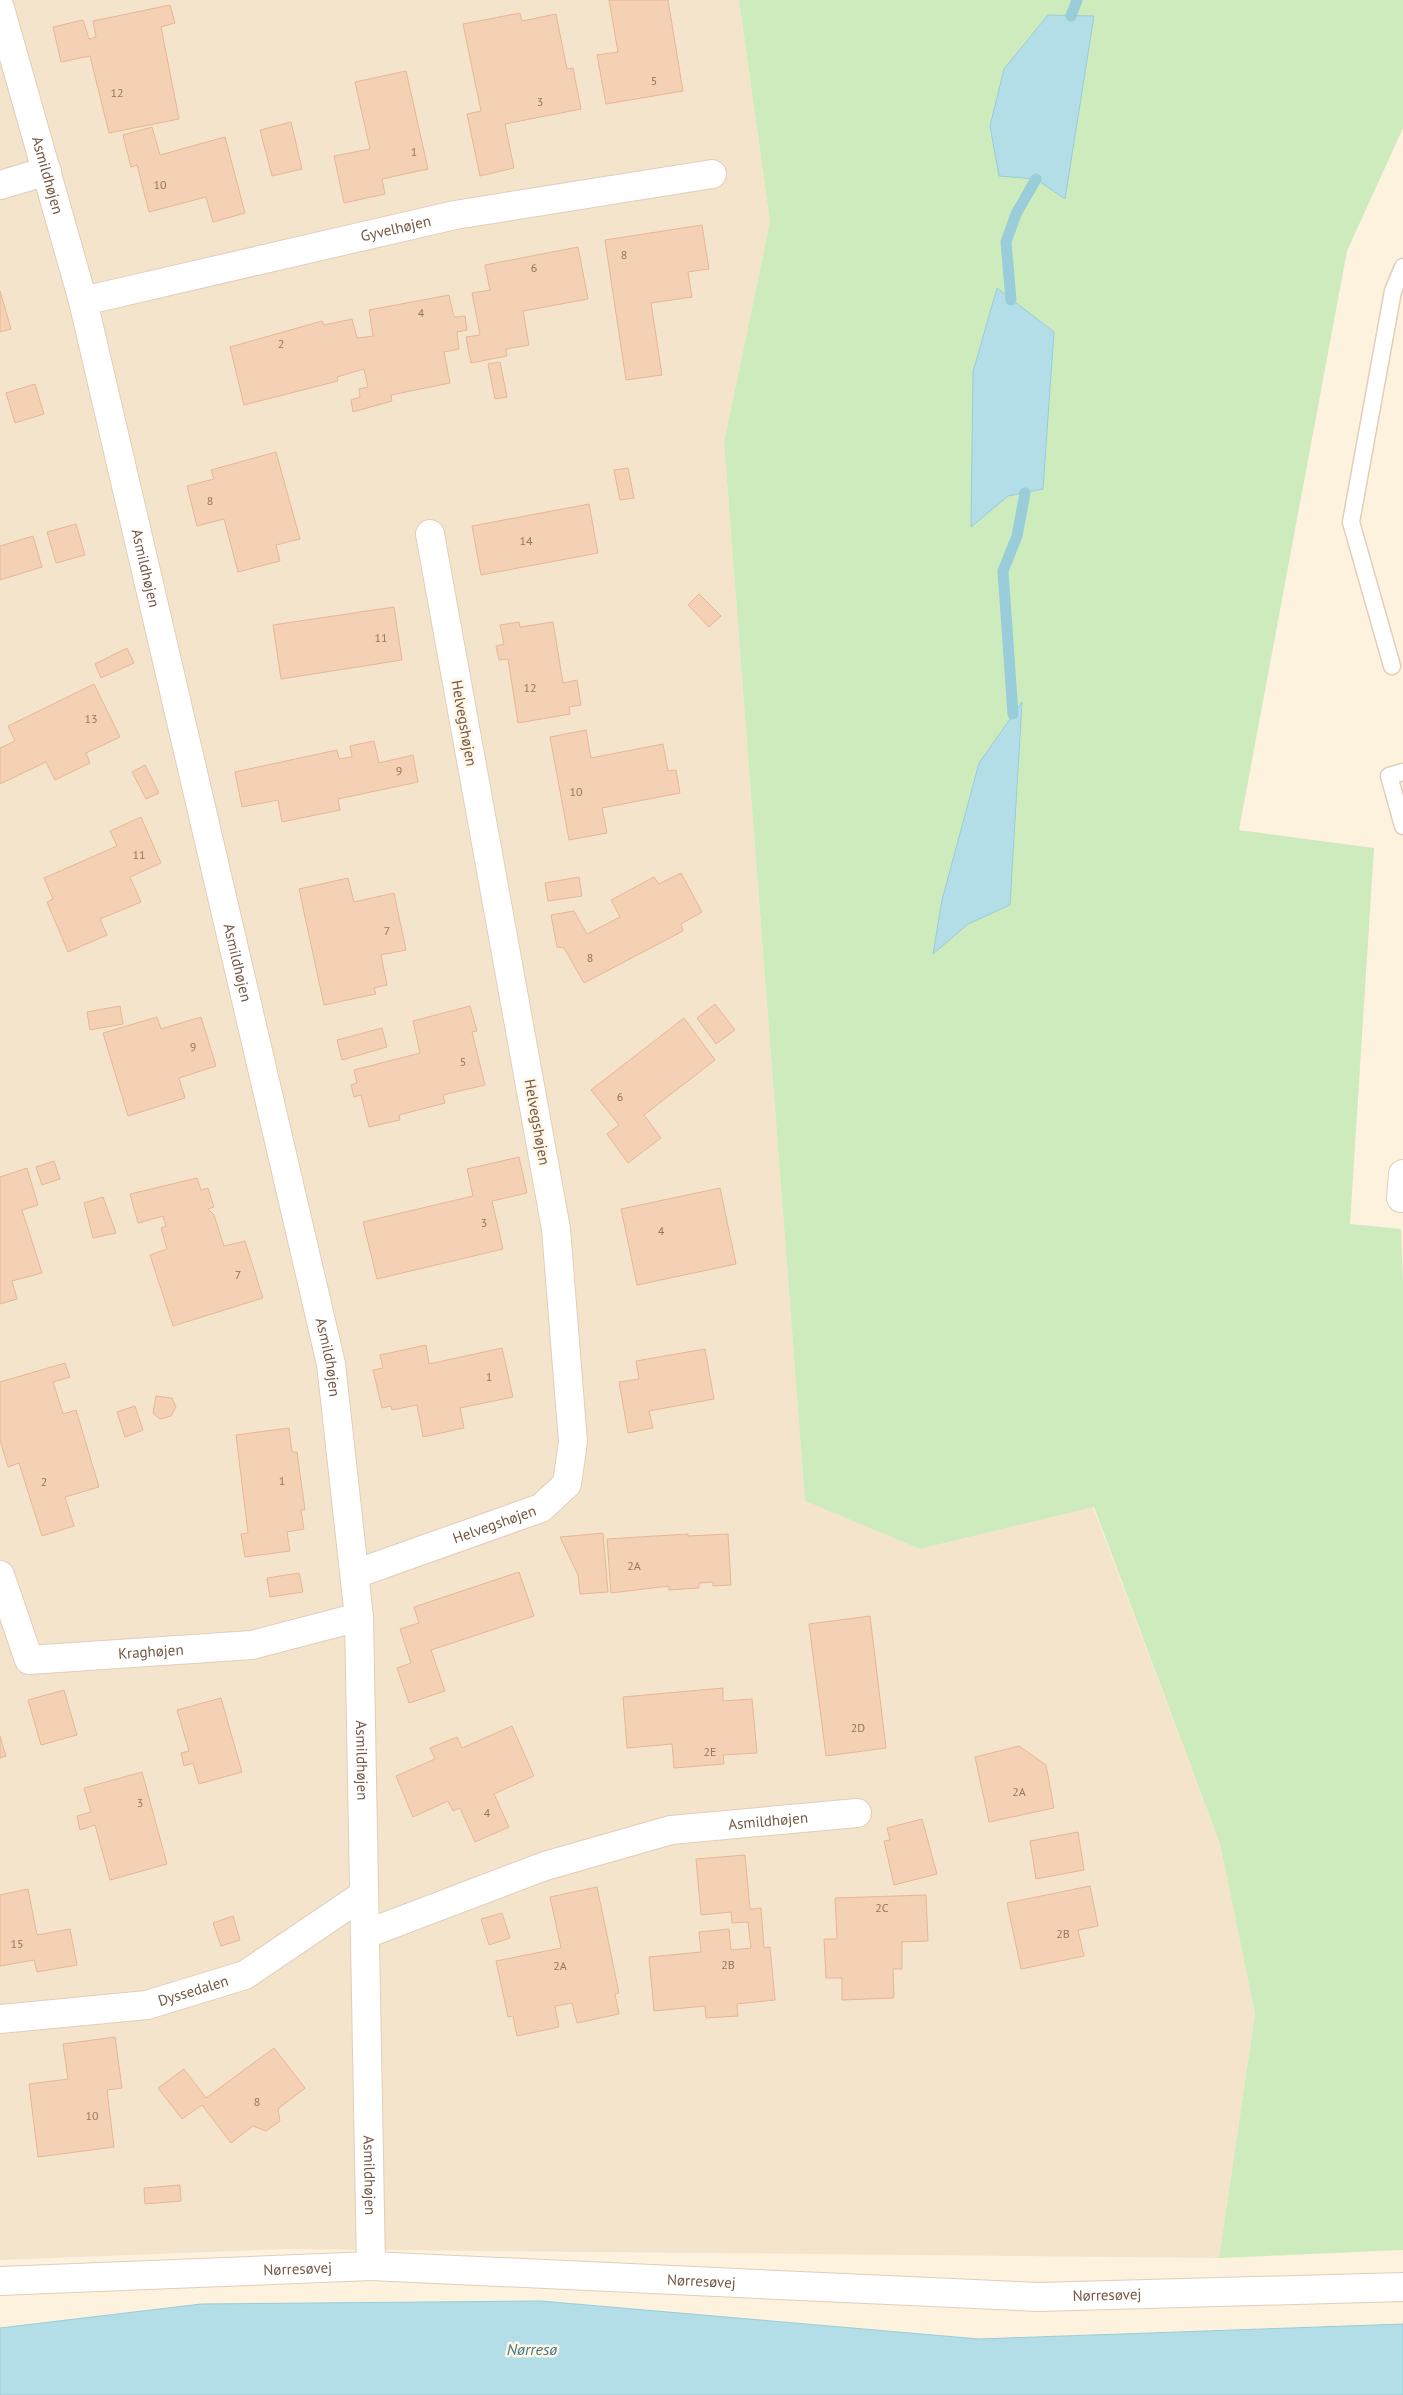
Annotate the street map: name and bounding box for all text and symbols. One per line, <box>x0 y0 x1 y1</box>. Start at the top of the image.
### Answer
house number: 5 <box>651 73 657 88</box>
house number: 12 <box>110 85 124 100</box>
house number: 3 <box>537 94 543 109</box>
street label: Asmildhøjen <box>28 134 68 216</box>
house number: 1 <box>411 144 417 159</box>
house number: 10 <box>153 177 167 192</box>
street label: Gyvelhøjen <box>359 211 433 246</box>
house number: 8 <box>621 247 627 262</box>
house number: 6 <box>531 260 537 275</box>
house number: 4 <box>418 305 425 320</box>
house number: 2 <box>278 336 284 351</box>
house number: 8 <box>207 493 213 508</box>
street label: Asmildhøjen <box>128 527 164 609</box>
house number: 14 <box>519 533 533 548</box>
house number: 11 <box>374 630 388 645</box>
street label: Helvegshøjen <box>448 678 481 767</box>
house number: 12 <box>523 680 537 695</box>
house number: 13 <box>84 711 98 726</box>
house number: 9 <box>396 763 402 778</box>
house number: 10 <box>569 784 583 799</box>
house number: 11 <box>132 847 146 862</box>
street label: Asmildhøjen <box>220 922 256 1004</box>
house number: 7 <box>384 923 390 938</box>
house number: 8 <box>587 950 593 965</box>
house number: 9 <box>190 1039 196 1054</box>
house number: 5 <box>460 1054 466 1069</box>
street label: Helvegshøjen <box>521 1077 554 1166</box>
house number: 6 <box>617 1089 623 1104</box>
house number: 3 <box>481 1215 487 1230</box>
house number: 4 <box>658 1223 665 1238</box>
house number: 7 <box>235 1267 241 1282</box>
street label: Asmildhøjen <box>312 1316 345 1398</box>
house number: 1 <box>486 1369 492 1384</box>
house number: 1 <box>279 1473 285 1488</box>
house number: 2 <box>41 1474 47 1489</box>
street label: Helvegshøjen <box>450 1501 539 1548</box>
house number: 2A <box>627 1558 641 1573</box>
street label: Kraghøjen <box>118 1640 184 1663</box>
street label: Asmildhøjen <box>352 1720 372 1800</box>
house number: 2D <box>851 1720 865 1735</box>
house number: 2E <box>704 1744 716 1759</box>
house number: 2A <box>1012 1784 1026 1799</box>
house number: 3 <box>137 1795 143 1810</box>
house number: 4 <box>484 1805 491 1820</box>
street label: Asmildhøjen <box>727 1808 809 1834</box>
house number: 2C <box>875 1900 889 1915</box>
house number: 2B <box>1056 1926 1070 1941</box>
house number: 15 <box>10 1936 24 1951</box>
house number: 2B <box>721 1957 735 1972</box>
house number: 2A <box>553 1958 567 1973</box>
street label: Dyssedalen <box>156 1971 231 2010</box>
house number: 8 <box>254 2094 260 2109</box>
house number: 10 <box>85 2108 99 2123</box>
street label: Asmildhøjen <box>360 2135 380 2215</box>
street label: Nørresøvej <box>263 2258 333 2279</box>
street label: Nørresøvej <box>667 2270 736 2292</box>
street label: Nørresøvej <box>1072 2284 1142 2305</box>
water label: Nørresø <box>507 2339 557 2359</box>

